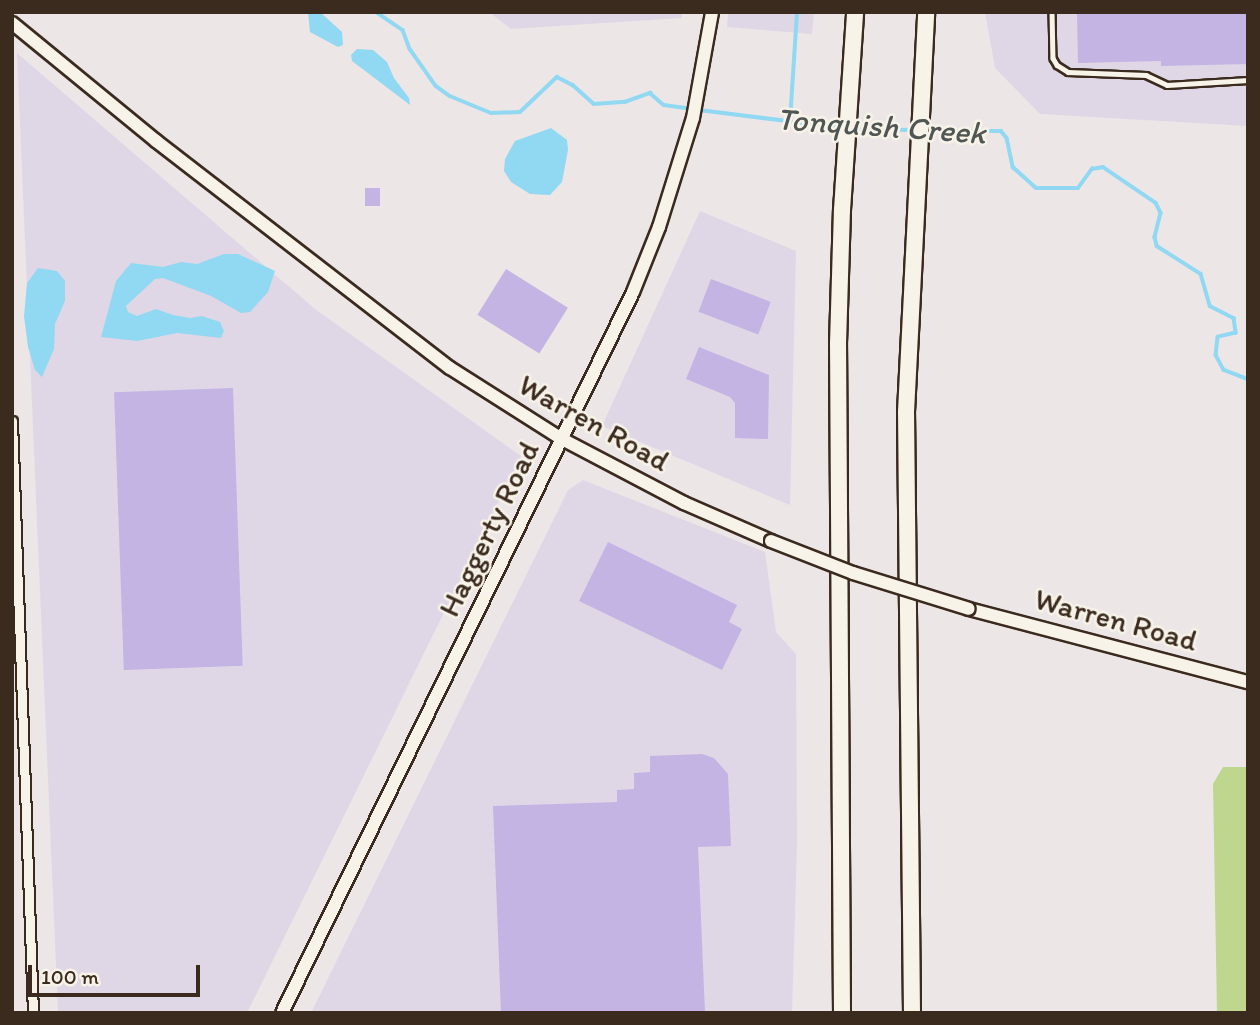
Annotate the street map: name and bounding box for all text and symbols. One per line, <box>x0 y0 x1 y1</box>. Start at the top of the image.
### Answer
water label: Tonquish Creek <box>775 100 987 152</box>
street label: Warren Road <box>513 367 675 479</box>
street label: Haggerty Road <box>431 436 547 622</box>
street label: Warren Road <box>1031 581 1201 659</box>
scale bar <box>32 951 203 995</box>
text: 100 m <box>41 964 99 989</box>

